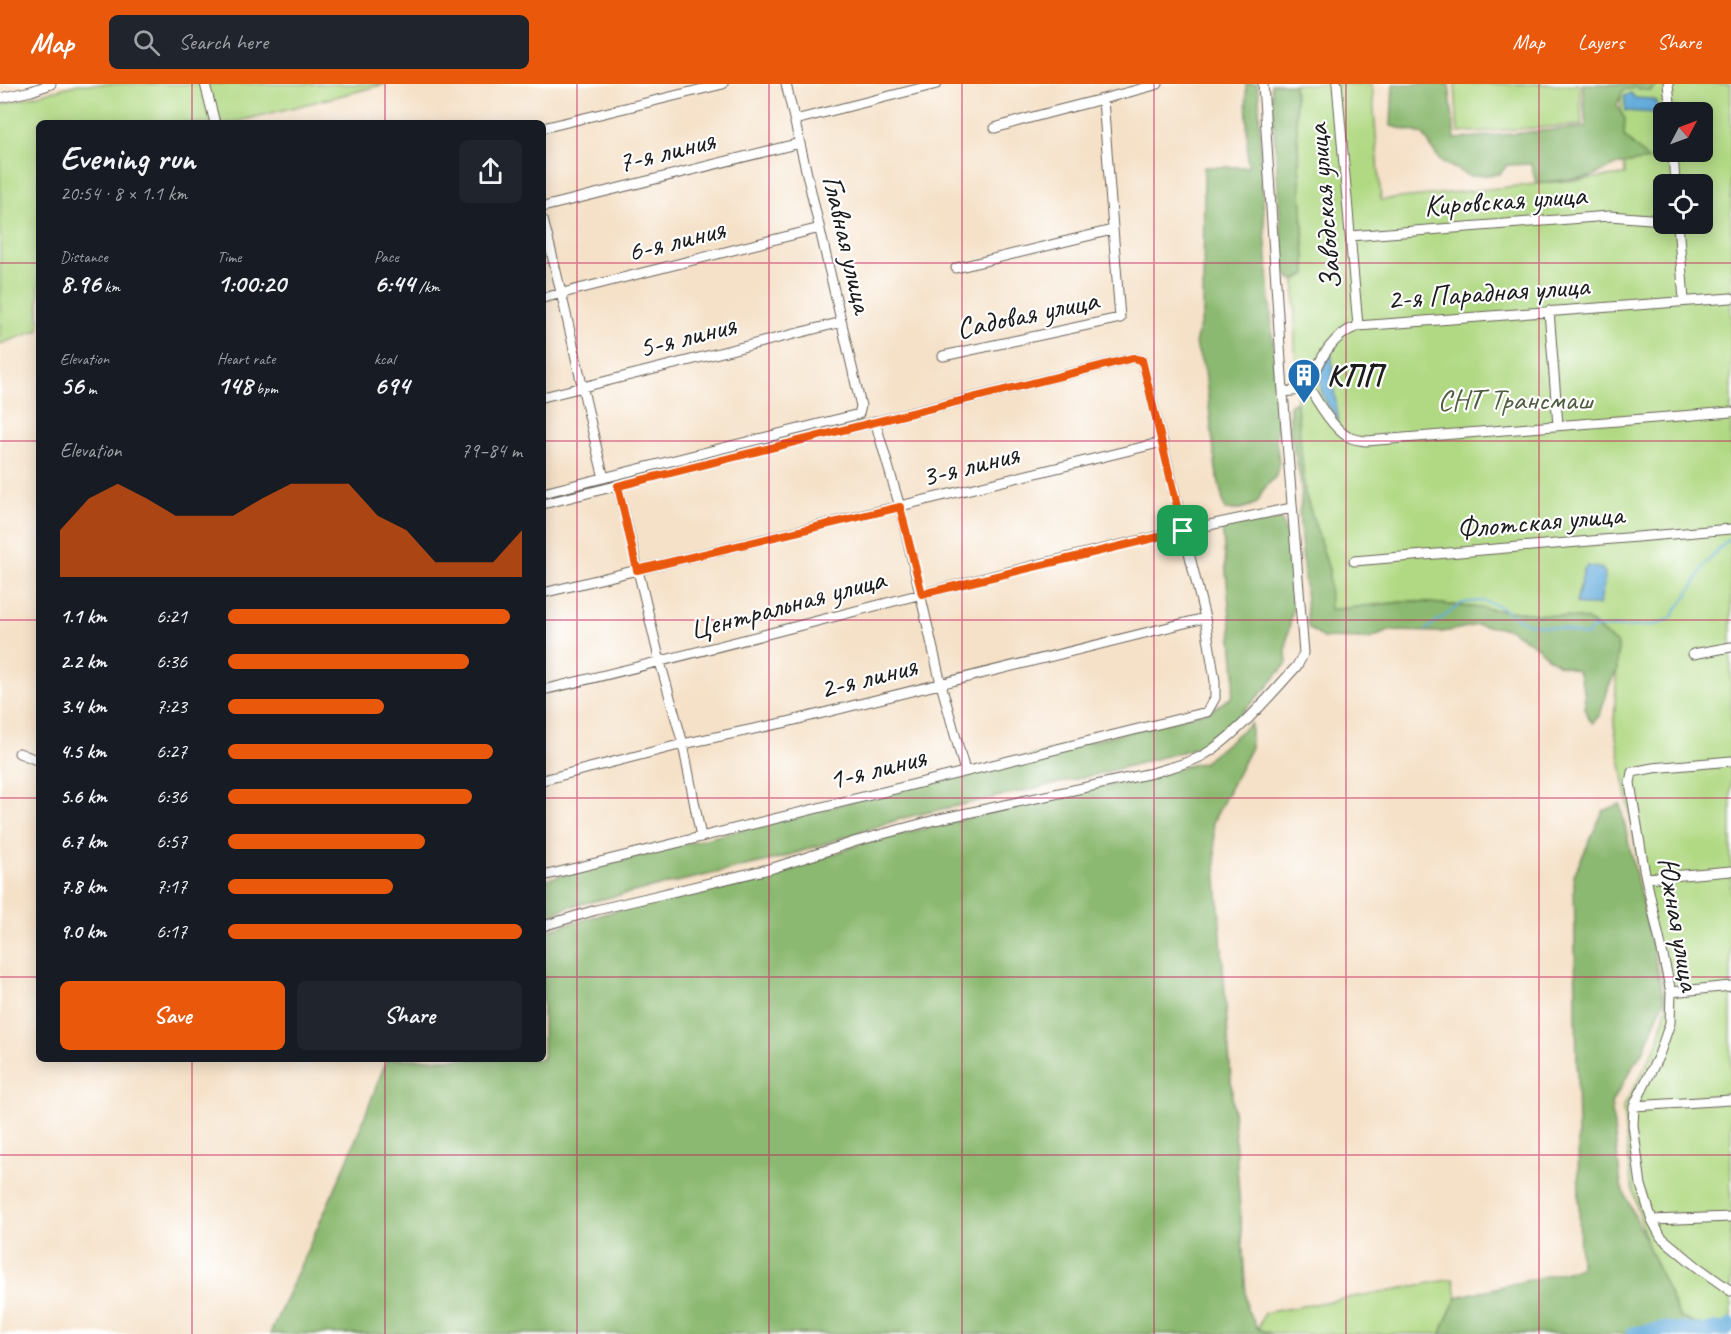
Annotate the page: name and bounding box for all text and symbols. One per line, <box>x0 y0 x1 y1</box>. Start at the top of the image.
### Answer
search box <box>109 15 529 69</box>
text: Map <box>30 25 73 60</box>
icon: search <box>130 26 163 59</box>
text: Search here <box>178 28 268 56</box>
text: Map <box>1512 29 1545 55</box>
text: Layers <box>1578 29 1624 55</box>
text: Share <box>1657 29 1701 55</box>
north arrow <box>1653 102 1713 162</box>
map controls <box>1653 102 1713 234</box>
street label: 7-я линия <box>613 120 720 181</box>
street label: Заводская улица <box>1298 121 1350 291</box>
text: Evening run <box>60 137 195 179</box>
button: share <box>459 140 522 203</box>
street label: Главная улица <box>814 171 883 319</box>
button: locate <box>1653 174 1713 234</box>
street label: Кировская улица <box>1423 175 1589 225</box>
text: 20:54 · 8 × 1.1 km <box>60 181 187 206</box>
street label: 6-я линия <box>623 209 730 270</box>
text: Distance <box>60 247 108 267</box>
text: Time <box>217 247 241 267</box>
text: Pace <box>374 247 399 267</box>
street label: 2-я Парадная улица <box>1386 266 1592 318</box>
text: 8.96 <box>60 267 100 300</box>
text: 1:00:20 <box>217 267 286 300</box>
text: 6:44 <box>374 267 415 300</box>
text: km <box>100 277 120 297</box>
text: /km <box>415 277 440 297</box>
street label: Садовая улица <box>953 280 1103 348</box>
street label: 5-я линия <box>634 305 741 366</box>
text: Elevation <box>60 349 109 369</box>
text: Heart rate <box>217 349 275 369</box>
text: kcal <box>374 349 395 369</box>
place label: КПП <box>1327 356 1387 394</box>
building icon: КПП <box>1286 357 1322 404</box>
text: 56 <box>60 369 84 402</box>
text: 148 <box>217 369 252 402</box>
text: 694 <box>374 369 409 402</box>
text: m <box>84 379 96 399</box>
text: bpm <box>252 379 278 399</box>
park label: СНТ Трансмаш <box>1437 380 1594 418</box>
street label: 3-я линия <box>917 434 1024 495</box>
text: Elevation <box>60 438 122 463</box>
text: 79–84 m <box>461 438 522 463</box>
street label: Флотская улица <box>1455 495 1628 547</box>
pin <box>1157 505 1208 556</box>
icon: arrive <box>1166 514 1199 547</box>
street label: Центральная улица <box>685 559 891 648</box>
text: 1.1 km <box>60 604 107 629</box>
text: 6:21 <box>156 604 187 629</box>
street label: 2-я линия <box>815 646 922 707</box>
text: 2.2 km <box>60 649 107 674</box>
text: 6:36 <box>156 649 187 674</box>
text: 3.4 km <box>60 694 107 719</box>
text: 7:23 <box>156 694 187 719</box>
street label: 1-я линия <box>824 737 931 798</box>
text: 4.5 km <box>60 739 106 764</box>
text: 6:27 <box>156 739 187 764</box>
text: 5.6 km <box>60 784 107 809</box>
text: 6:36 <box>156 784 187 809</box>
text: 6.7 km <box>60 829 107 854</box>
text: 6:57 <box>156 829 187 854</box>
street label: Южная улица <box>1649 854 1710 996</box>
text: 7.8 km <box>60 874 106 899</box>
text: 7:17 <box>156 874 187 899</box>
text: 9.0 km <box>60 919 106 944</box>
text: 6:17 <box>156 919 187 944</box>
button: Save <box>60 981 285 1050</box>
button: Share <box>297 981 522 1050</box>

